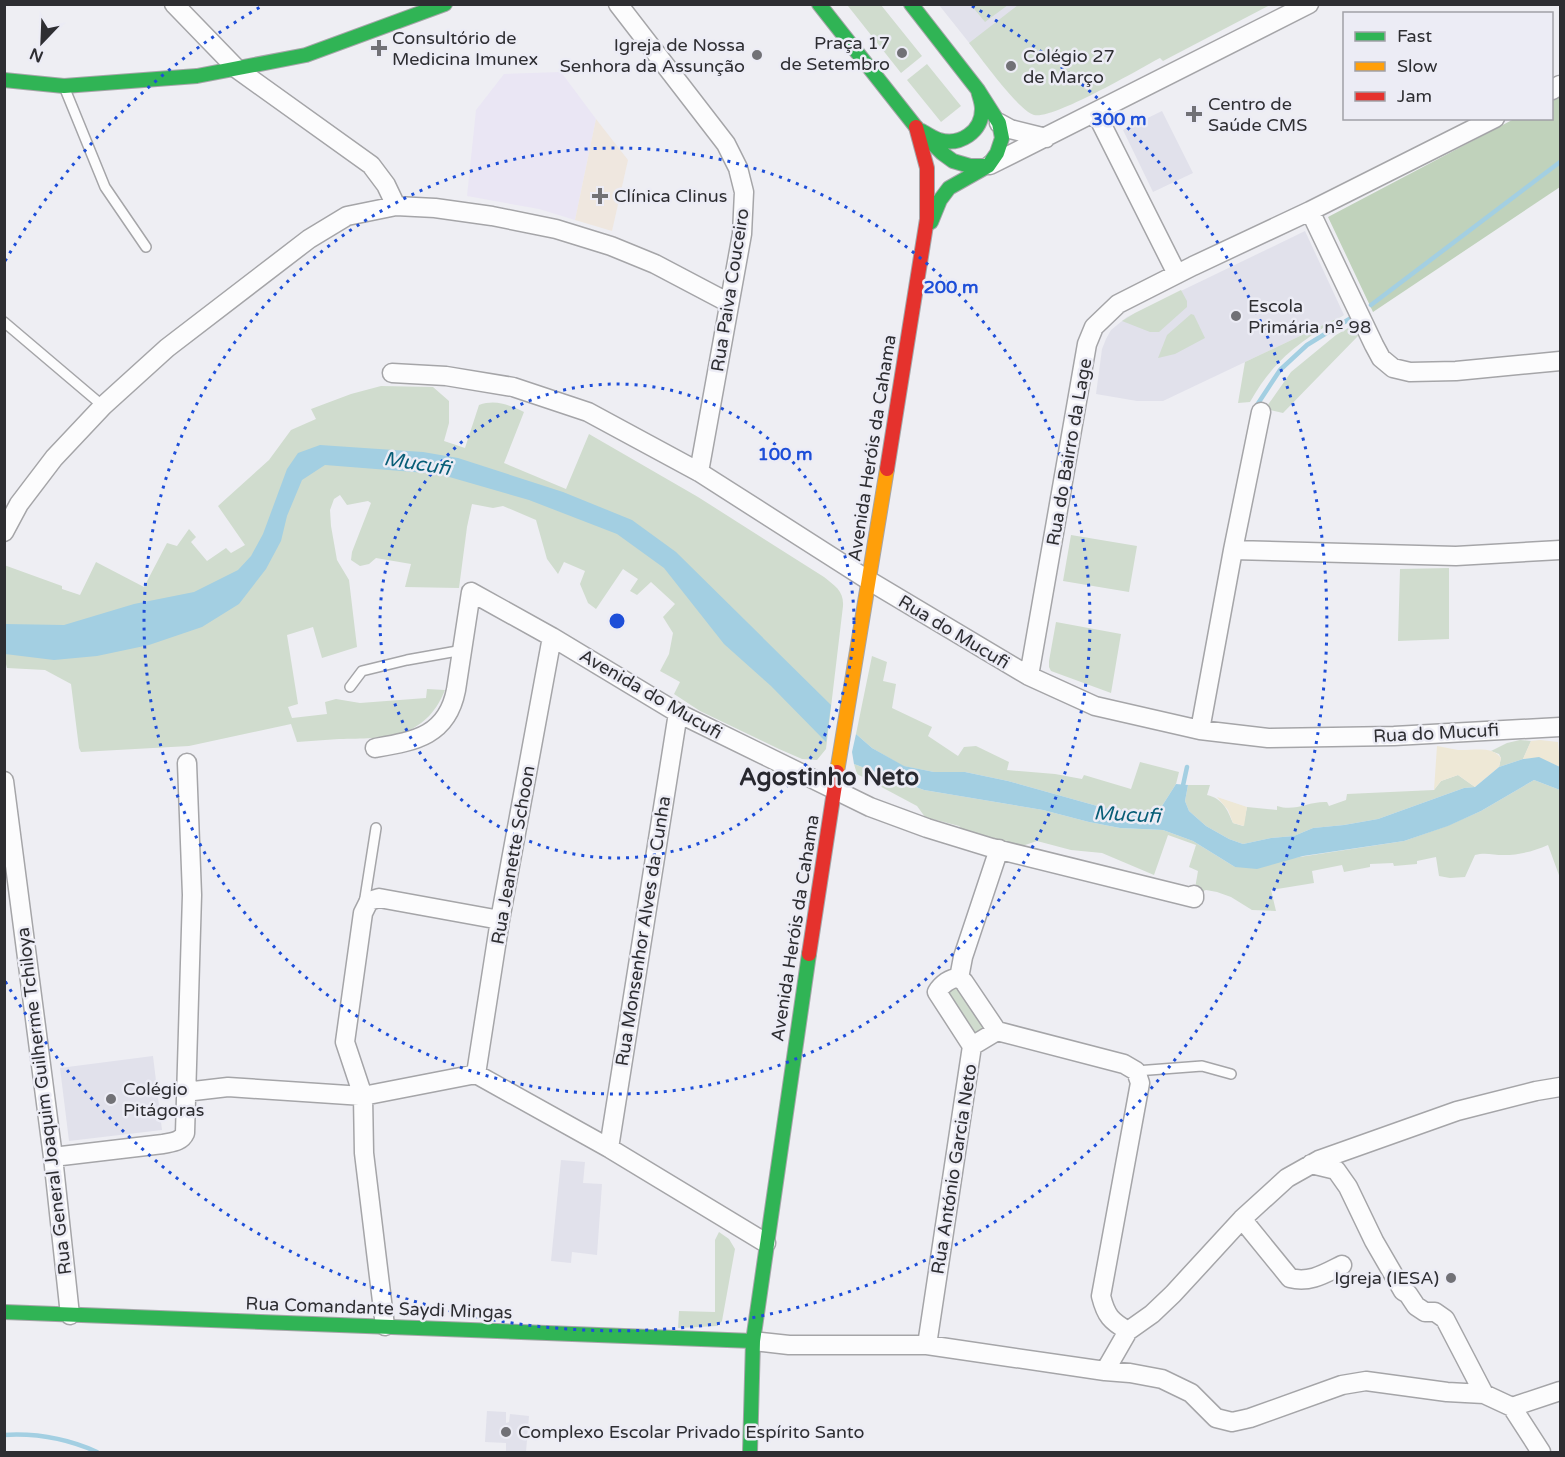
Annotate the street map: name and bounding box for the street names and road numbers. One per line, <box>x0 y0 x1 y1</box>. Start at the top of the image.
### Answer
street label: Rua Paiva Couceiro <box>706 207 754 373</box>
street label: Avenida Heróis da Cahama <box>843 333 901 563</box>
street label: Rua do Bairro da Lage <box>1042 357 1096 547</box>
street label: Rua do Mucufi <box>894 590 1014 674</box>
street label: Avenida do Mucufi <box>576 644 726 744</box>
street label: Rua do Mucufi <box>1373 719 1499 747</box>
street label: Rua Jeanette Schoon <box>486 764 540 946</box>
street label: Rua Monsenhor Alves da Cunha <box>611 794 675 1068</box>
street label: Avenida Heróis da Cahama <box>766 813 824 1043</box>
street label: Rua General Joaquim Guilherme Tchiloya <box>12 926 76 1276</box>
street label: Rua António Garcia Neto <box>926 1062 982 1276</box>
street label: Rua Comandante Saydi Mingas <box>245 1292 513 1324</box>

